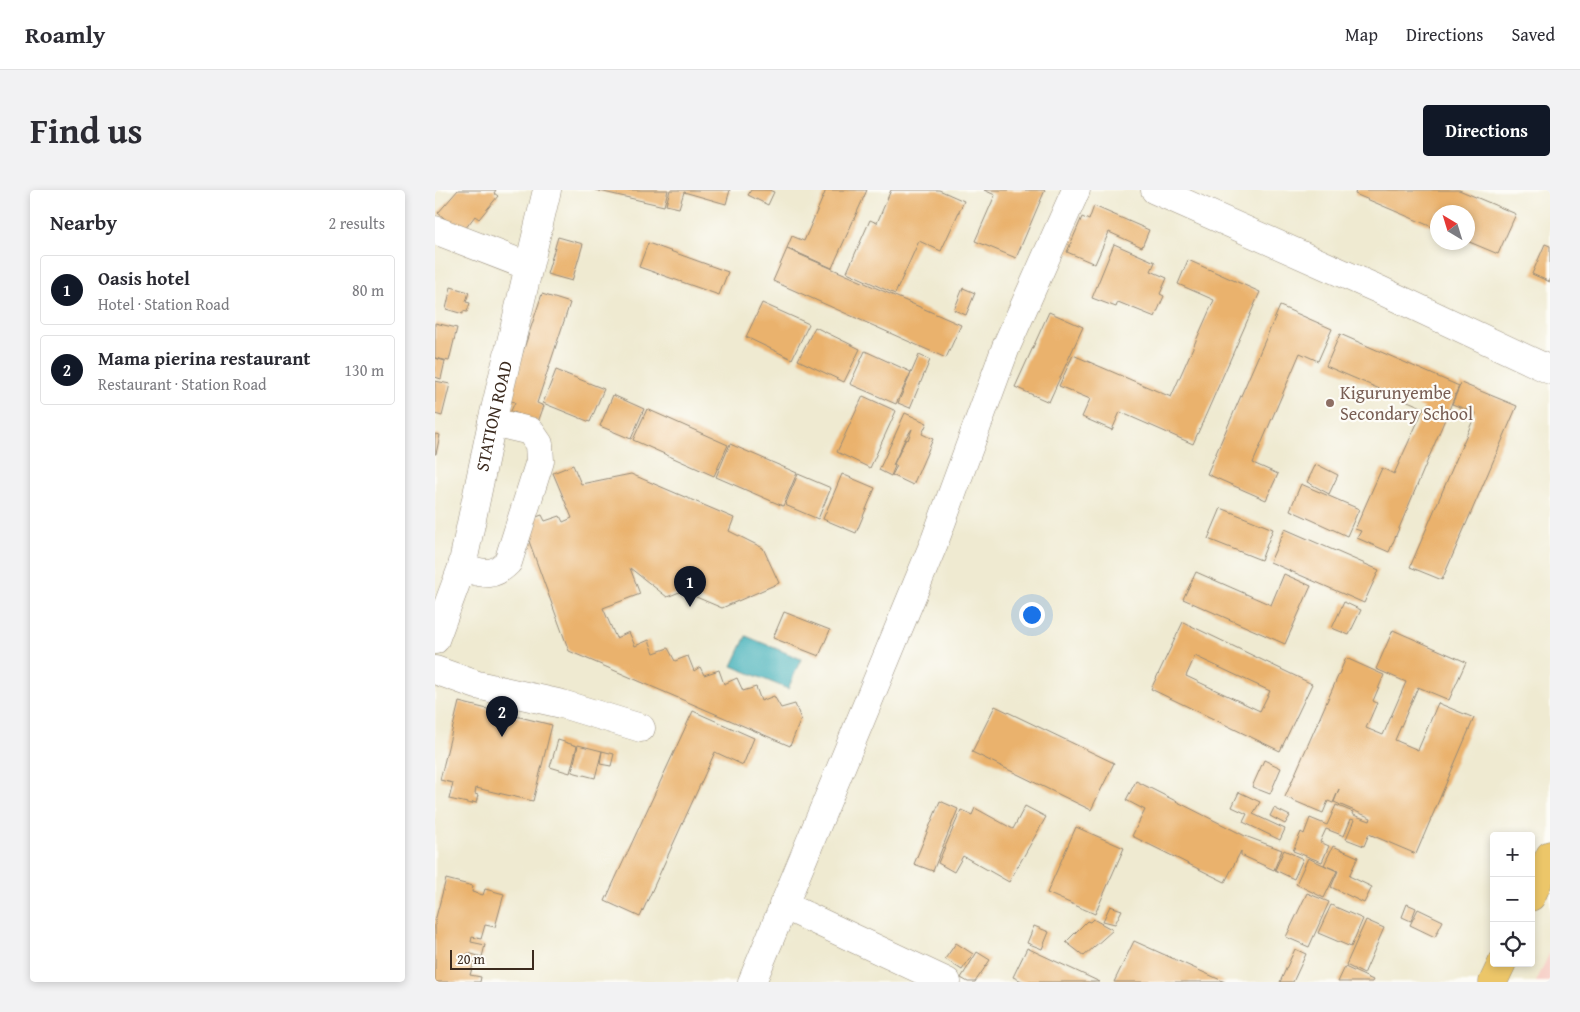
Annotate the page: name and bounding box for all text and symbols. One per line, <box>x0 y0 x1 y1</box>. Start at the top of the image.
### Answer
text: Roamly <box>25 17 105 52</box>
text: Map <box>1345 21 1378 48</box>
text: Directions <box>1406 21 1483 48</box>
text: Saved <box>1511 21 1555 48</box>
text: Find us <box>30 105 143 156</box>
button: Directions <box>1423 105 1550 156</box>
north arrow <box>1430 205 1475 250</box>
text: Nearby <box>50 207 117 238</box>
text: 2 results <box>328 211 385 235</box>
text: Oasis hotel <box>98 264 190 292</box>
text: 1 <box>63 278 71 302</box>
text: 80 m <box>352 278 384 302</box>
text: Hotel · Station Road <box>98 292 229 316</box>
text: Mama pierina restaurant <box>98 344 311 372</box>
text: 2 <box>63 358 71 382</box>
text: 130 m <box>344 358 384 382</box>
street label: STATION ROAD <box>468 358 519 474</box>
text: Restaurant · Station Road <box>98 372 267 396</box>
place label: Kigurunyembe Secondary School <box>1340 379 1473 427</box>
marker: Kigurunyembe Secondary School <box>1324 397 1336 409</box>
pin: 1 <box>674 566 706 607</box>
your location <box>1019 602 1045 628</box>
pin: 2 <box>486 696 518 737</box>
map controls <box>1490 832 1535 967</box>
button: + <box>1490 832 1535 877</box>
button: − <box>1490 877 1535 922</box>
button: locate <box>1490 922 1535 967</box>
scale bar <box>450 947 534 970</box>
text: 20 m <box>457 949 485 969</box>

